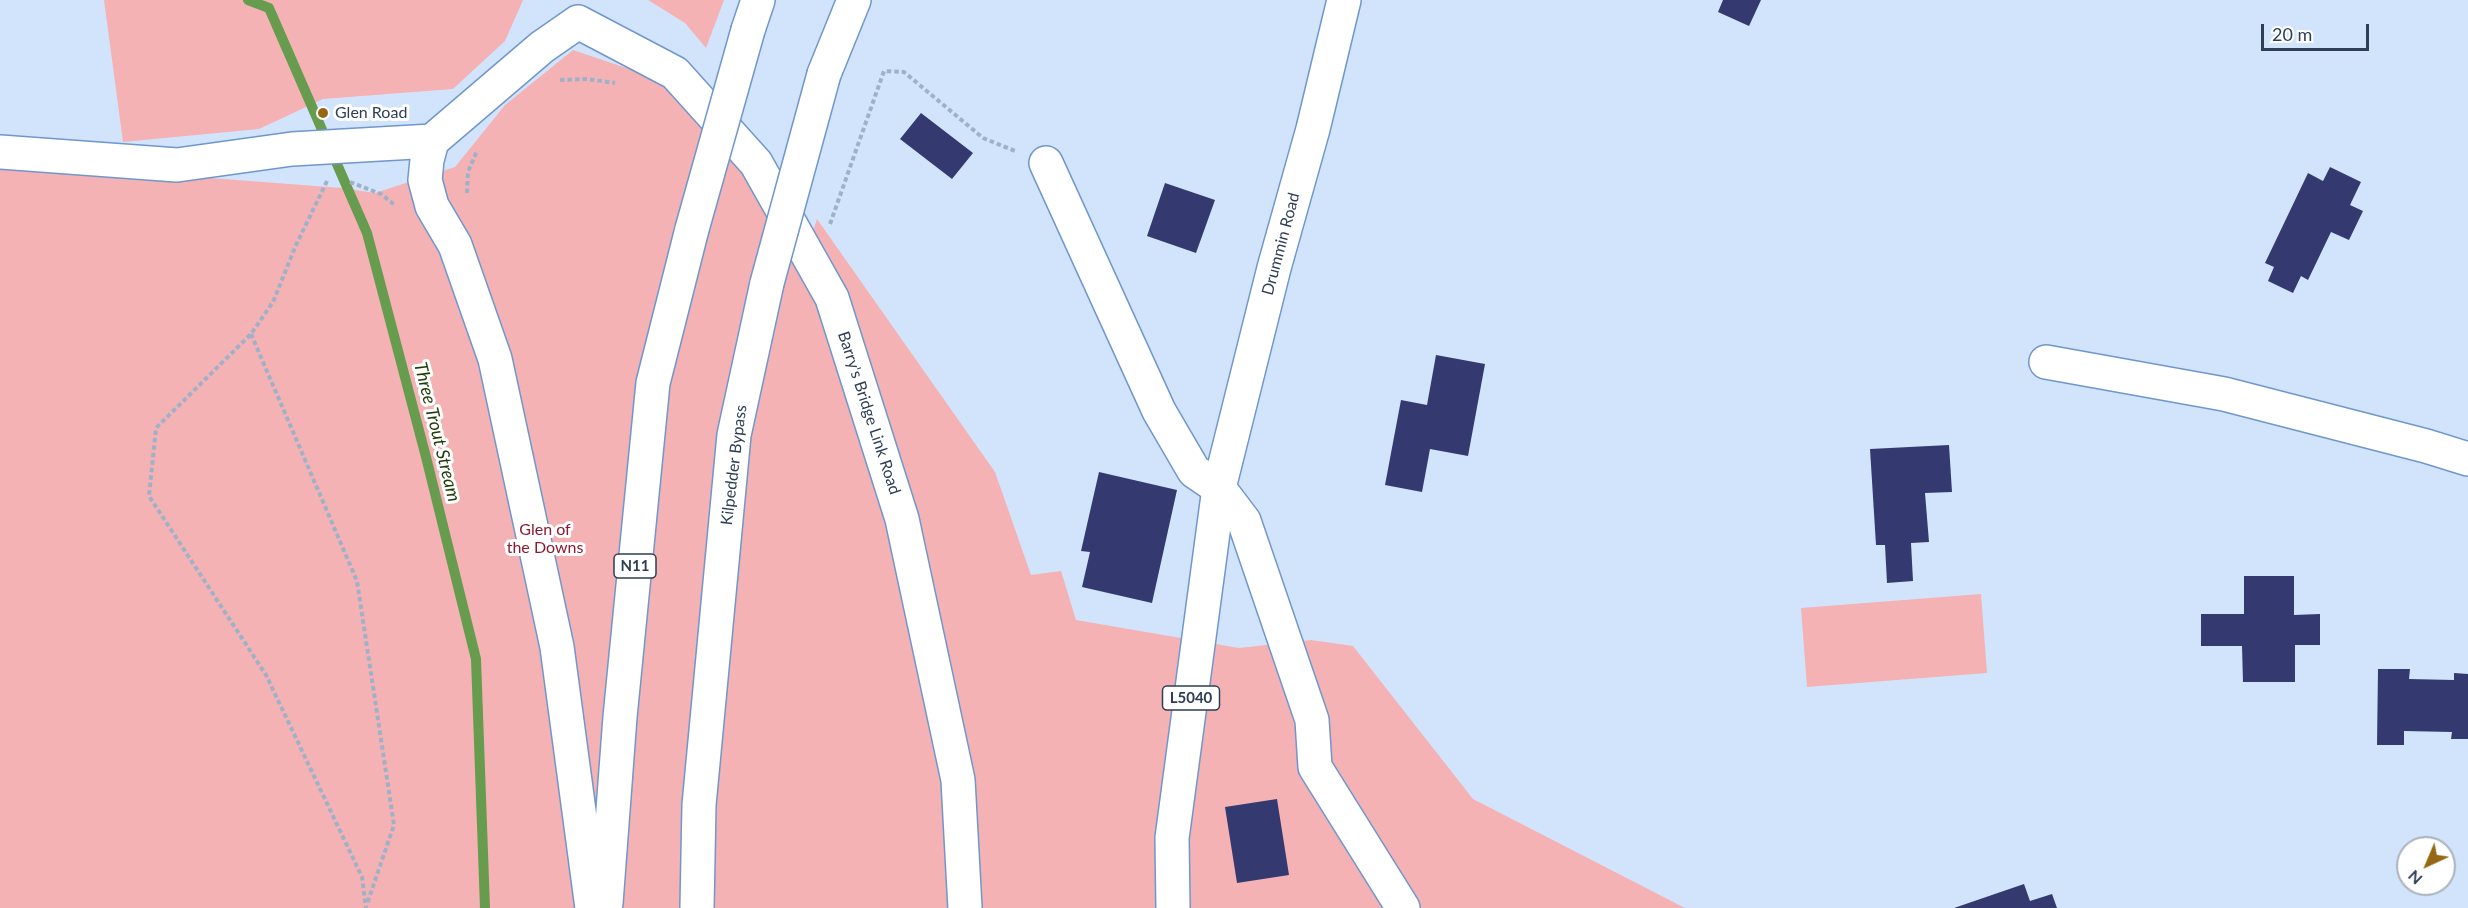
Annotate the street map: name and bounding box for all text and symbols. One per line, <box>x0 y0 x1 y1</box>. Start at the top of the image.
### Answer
scale bar <box>2264 12 2372 50</box>
text: 20 m <box>2272 23 2312 45</box>
place label: Glen Road <box>335 103 407 123</box>
marker: Glen Road <box>316 106 330 120</box>
street label: Drummin Road <box>1258 191 1304 297</box>
street label: Barry's Bridge Link Road <box>834 329 904 497</box>
water label: Three Trout Stream <box>409 360 465 504</box>
street label: Kilpedder Bypass <box>717 404 751 526</box>
park label: Glen of the Downs <box>507 520 583 558</box>
road number: N11 <box>614 554 656 578</box>
road number: L5040 <box>1162 686 1220 710</box>
north arrow <box>2396 836 2456 896</box>
text: N <box>2404 867 2426 889</box>

